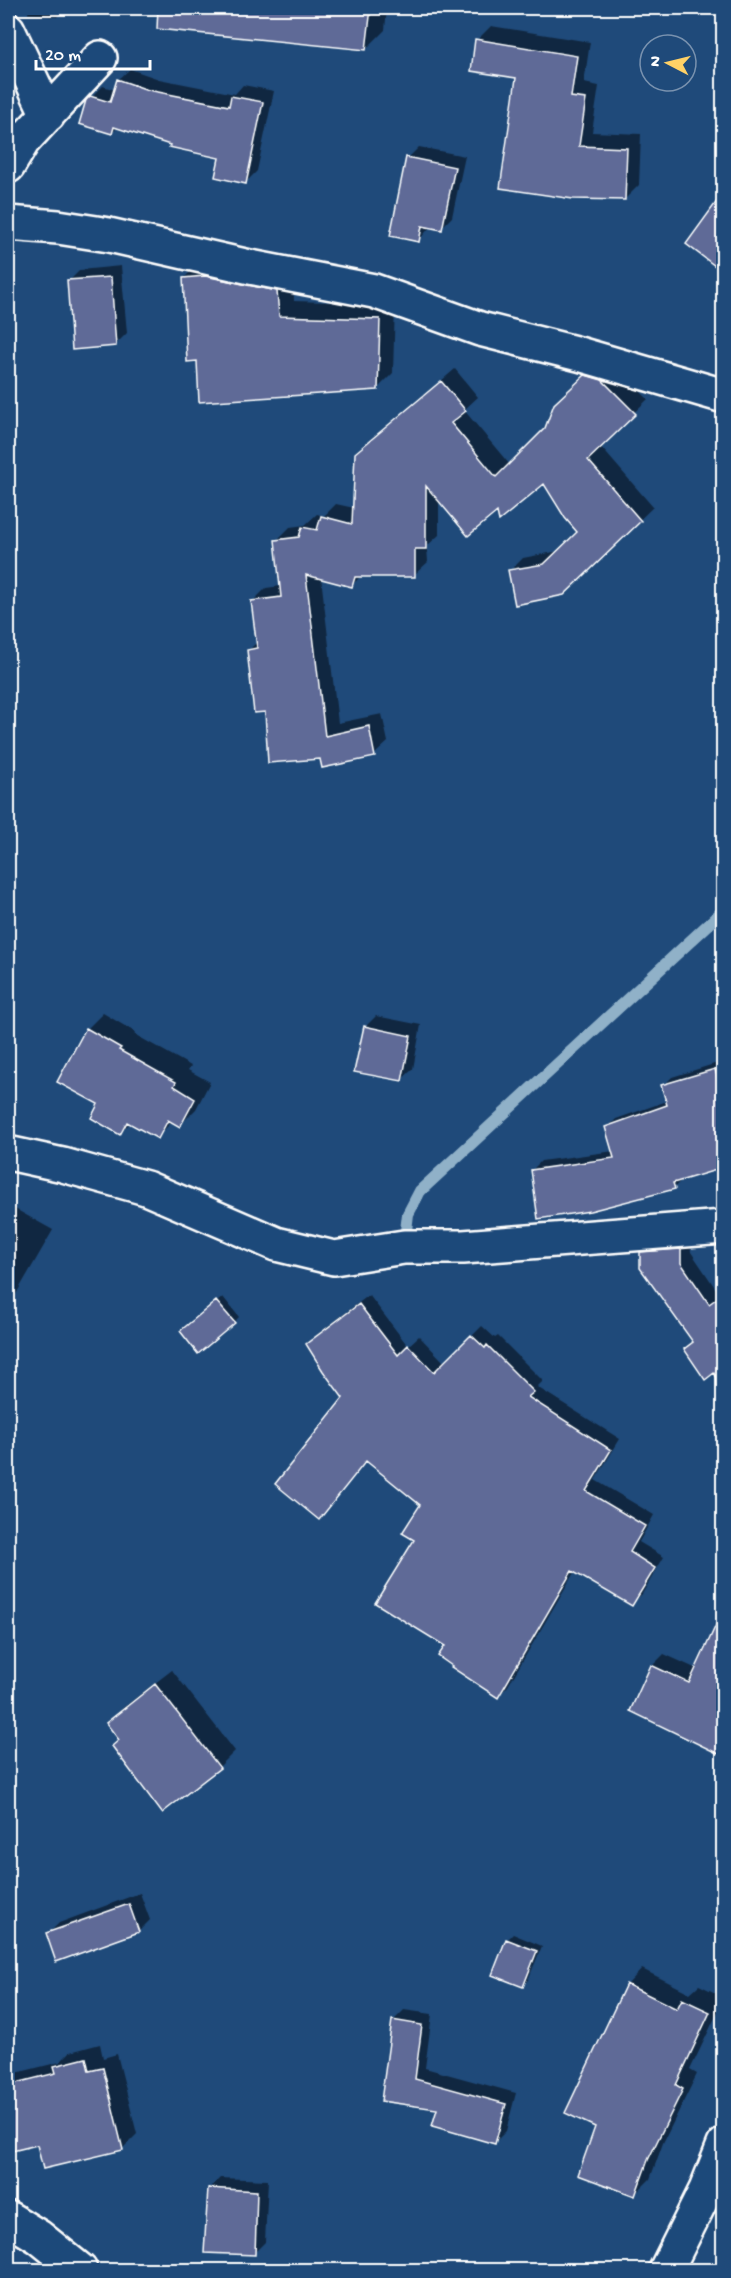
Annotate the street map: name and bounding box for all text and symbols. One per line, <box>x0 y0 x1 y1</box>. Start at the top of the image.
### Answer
scale bar <box>36 33 150 71</box>
north arrow <box>638 33 698 93</box>
text: 20 m <box>45 46 81 67</box>
text: N <box>647 55 667 68</box>

